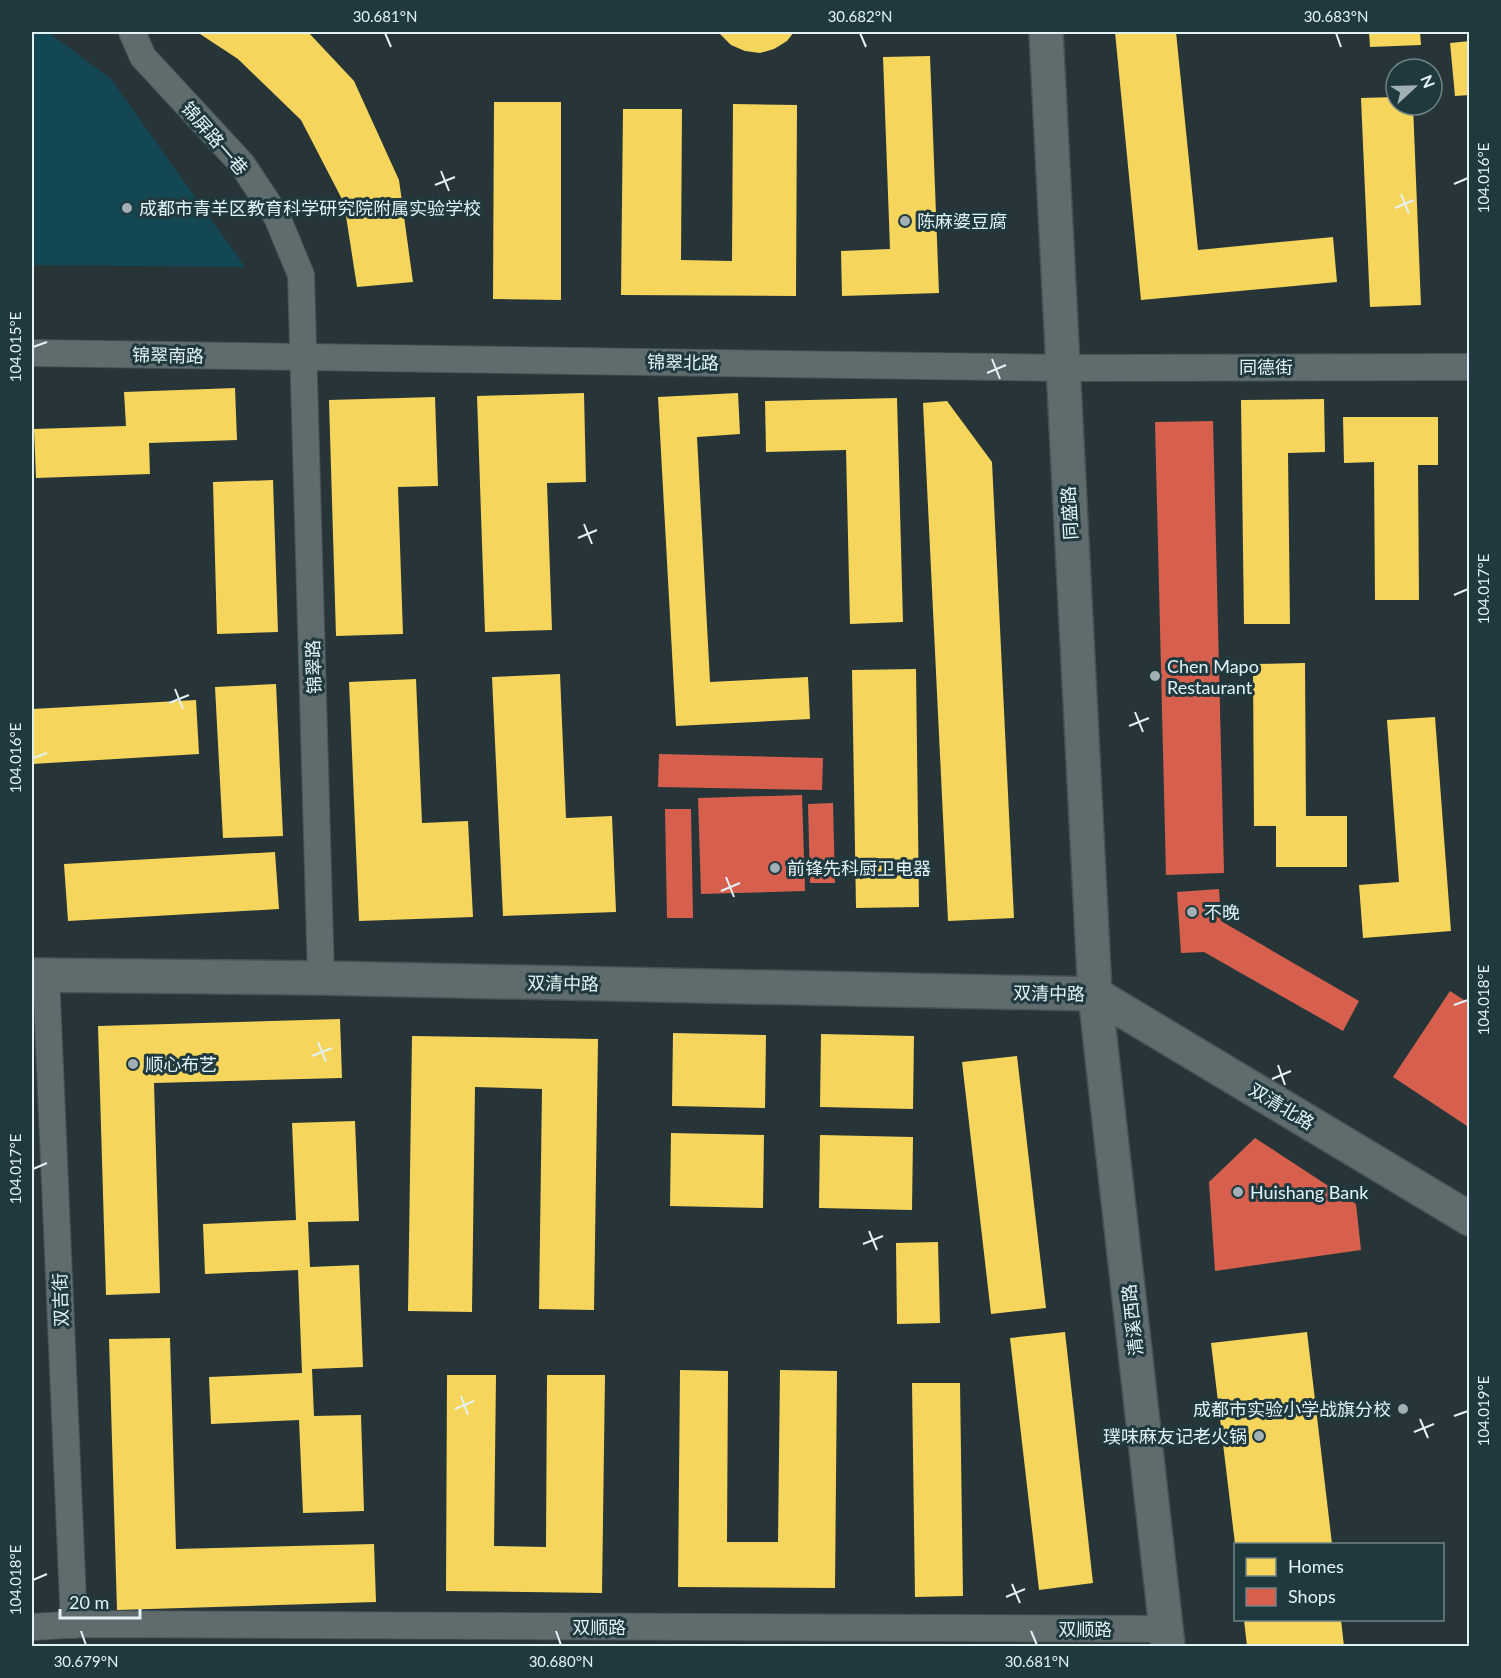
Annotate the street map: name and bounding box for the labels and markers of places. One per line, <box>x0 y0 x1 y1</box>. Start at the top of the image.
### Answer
place label: 成都市青羊区教育科学研究院附属实验学校 <box>139 197 481 219</box>
marker: 成都市青羊区教育科学研究院附属实验学校 <box>120 201 134 215</box>
place label: 陈麻婆豆腐 <box>917 210 1007 232</box>
marker: 陈麻婆豆腐 <box>898 214 912 228</box>
place label: Chen Mapo Restaurant <box>1167 655 1259 698</box>
marker: Chen Mapo Restaurant <box>1148 669 1162 683</box>
place label: 前锋先科厨卫电器 <box>787 857 931 879</box>
marker: 前锋先科厨卫电器 <box>768 861 782 875</box>
place label: 不晚 <box>1204 901 1240 923</box>
marker: 不晚 <box>1185 905 1199 919</box>
place label: 顺心布艺 <box>145 1053 217 1075</box>
marker: 顺心布艺 <box>126 1057 140 1071</box>
place label: Huishang Bank <box>1250 1181 1369 1203</box>
marker: Huishang Bank <box>1231 1185 1245 1199</box>
place label: 成都市实验小学战旗分校 <box>1193 1398 1391 1420</box>
marker: 成都市实验小学战旗分校 <box>1396 1402 1410 1416</box>
place label: 璞味麻友记老火锅 <box>1103 1425 1247 1447</box>
marker: 璞味麻友记老火锅 <box>1252 1429 1266 1443</box>

